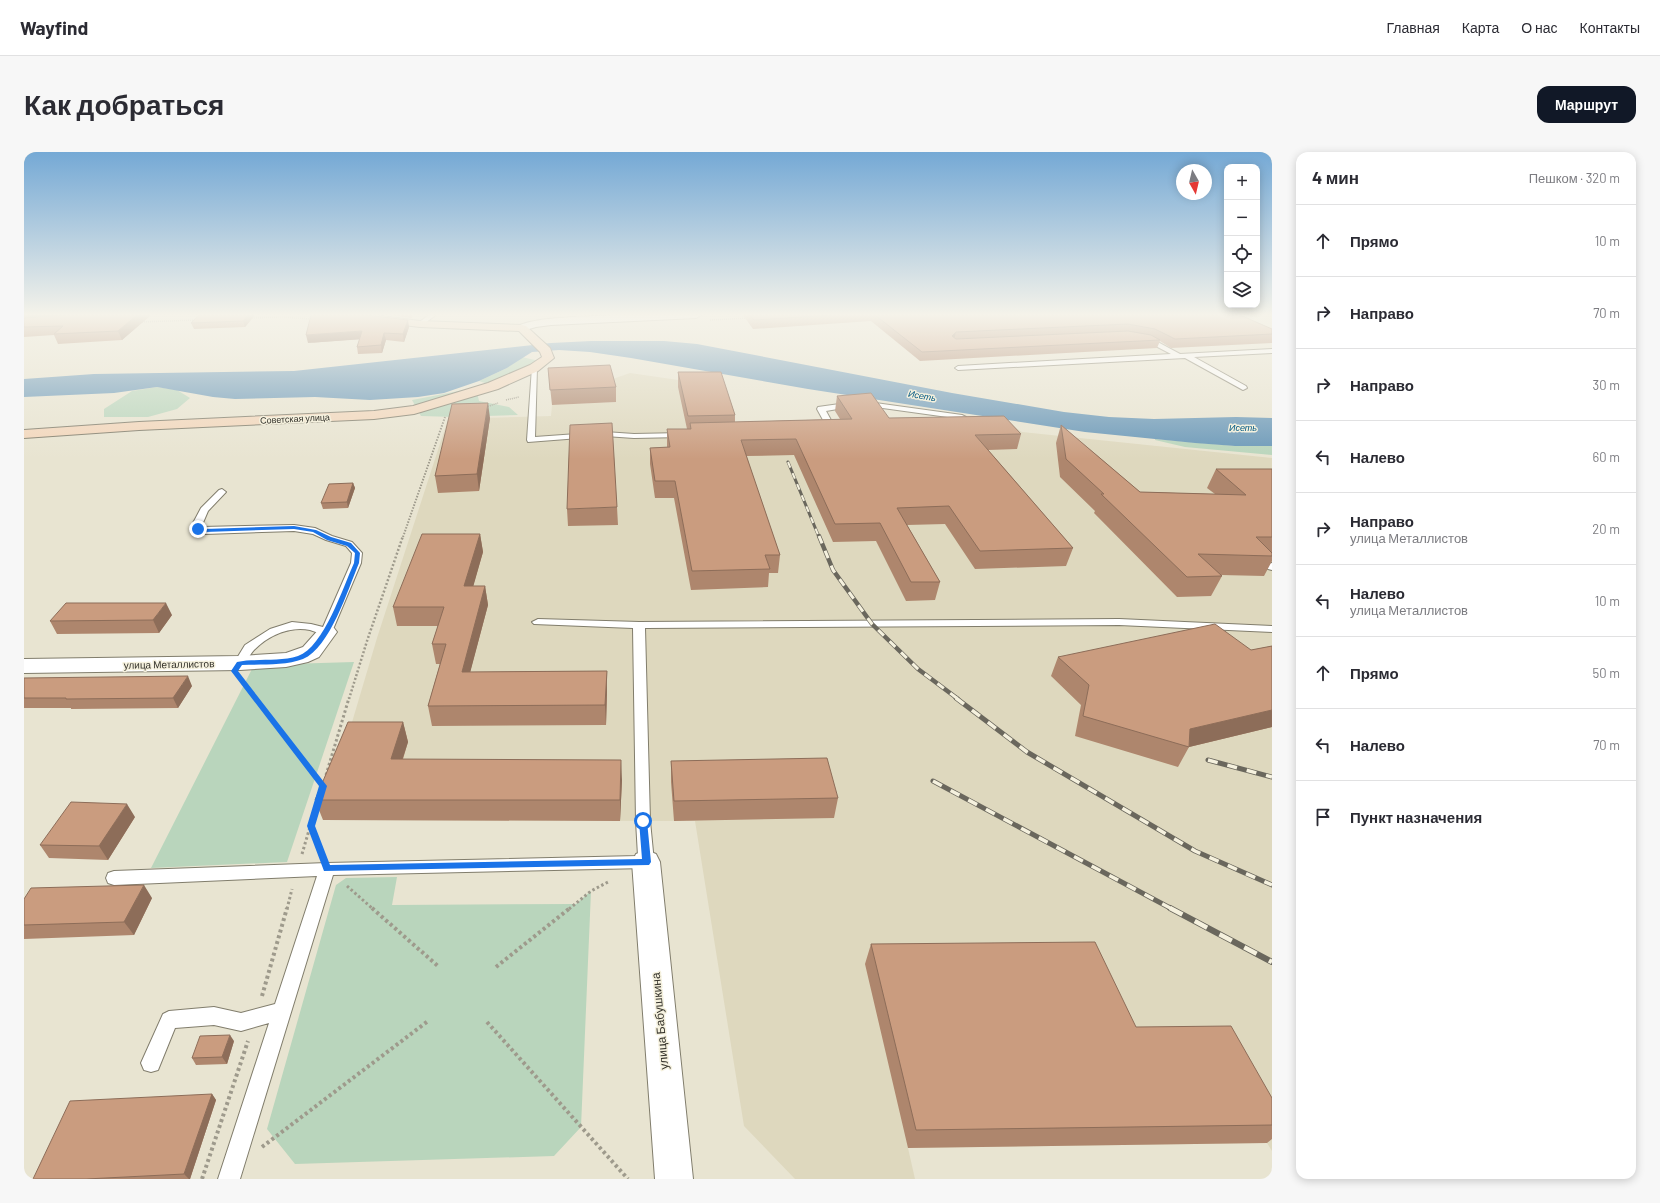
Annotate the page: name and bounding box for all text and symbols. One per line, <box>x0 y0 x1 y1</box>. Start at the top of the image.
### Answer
text: Wayfind <box>20 16 88 39</box>
text: Главная <box>1387 19 1440 36</box>
text: Карта <box>1462 19 1499 36</box>
text: О нас <box>1521 19 1558 36</box>
text: Контакты <box>1580 19 1640 36</box>
button: Маршрут <box>1537 86 1636 123</box>
text: Как добраться <box>24 87 224 121</box>
north arrow <box>1176 164 1212 200</box>
map controls <box>1224 164 1260 308</box>
button: + <box>1224 164 1260 200</box>
text: 4 мин <box>1312 167 1359 187</box>
text: Пешком · 320 m <box>1529 170 1620 186</box>
button: − <box>1224 200 1260 236</box>
icon: ahead <box>1312 230 1334 252</box>
text: Прямо <box>1350 232 1399 250</box>
text: 10 m <box>1595 233 1620 249</box>
button: locate <box>1224 236 1260 272</box>
button: layers <box>1224 272 1260 308</box>
icon: right <box>1312 302 1334 324</box>
text: Направо <box>1350 304 1414 322</box>
text: 70 m <box>1593 305 1620 321</box>
icon: right <box>1312 374 1334 396</box>
text: Направо <box>1350 376 1414 394</box>
text: 30 m <box>1593 377 1620 393</box>
water label: Исеть <box>907 388 937 403</box>
street label: Советская улица <box>260 411 330 426</box>
water label: Исеть <box>1229 422 1257 433</box>
icon: left <box>1312 446 1334 468</box>
text: Налево <box>1350 448 1405 466</box>
text: 60 m <box>1593 449 1620 465</box>
text: Направо <box>1350 512 1414 530</box>
icon: right <box>1312 518 1334 540</box>
route end <box>189 520 207 538</box>
text: 20 m <box>1592 521 1620 537</box>
text: улица Металлистов <box>1350 530 1468 546</box>
text: Налево <box>1350 584 1405 602</box>
icon: left <box>1312 590 1334 612</box>
text: 10 m <box>1595 593 1620 609</box>
text: улица Металлистов <box>1350 602 1468 618</box>
street label: улица Металлистов <box>124 657 214 671</box>
icon: ahead <box>1312 662 1334 684</box>
text: Прямо <box>1350 664 1399 682</box>
text: 50 m <box>1593 665 1620 681</box>
icon: left <box>1312 734 1334 756</box>
text: Налево <box>1350 736 1405 754</box>
text: 70 m <box>1593 737 1620 753</box>
icon: arrive <box>1312 806 1334 828</box>
text: Пункт назначения <box>1350 808 1482 826</box>
route start <box>634 812 652 830</box>
street label: улица Бабушкина <box>648 972 671 1070</box>

